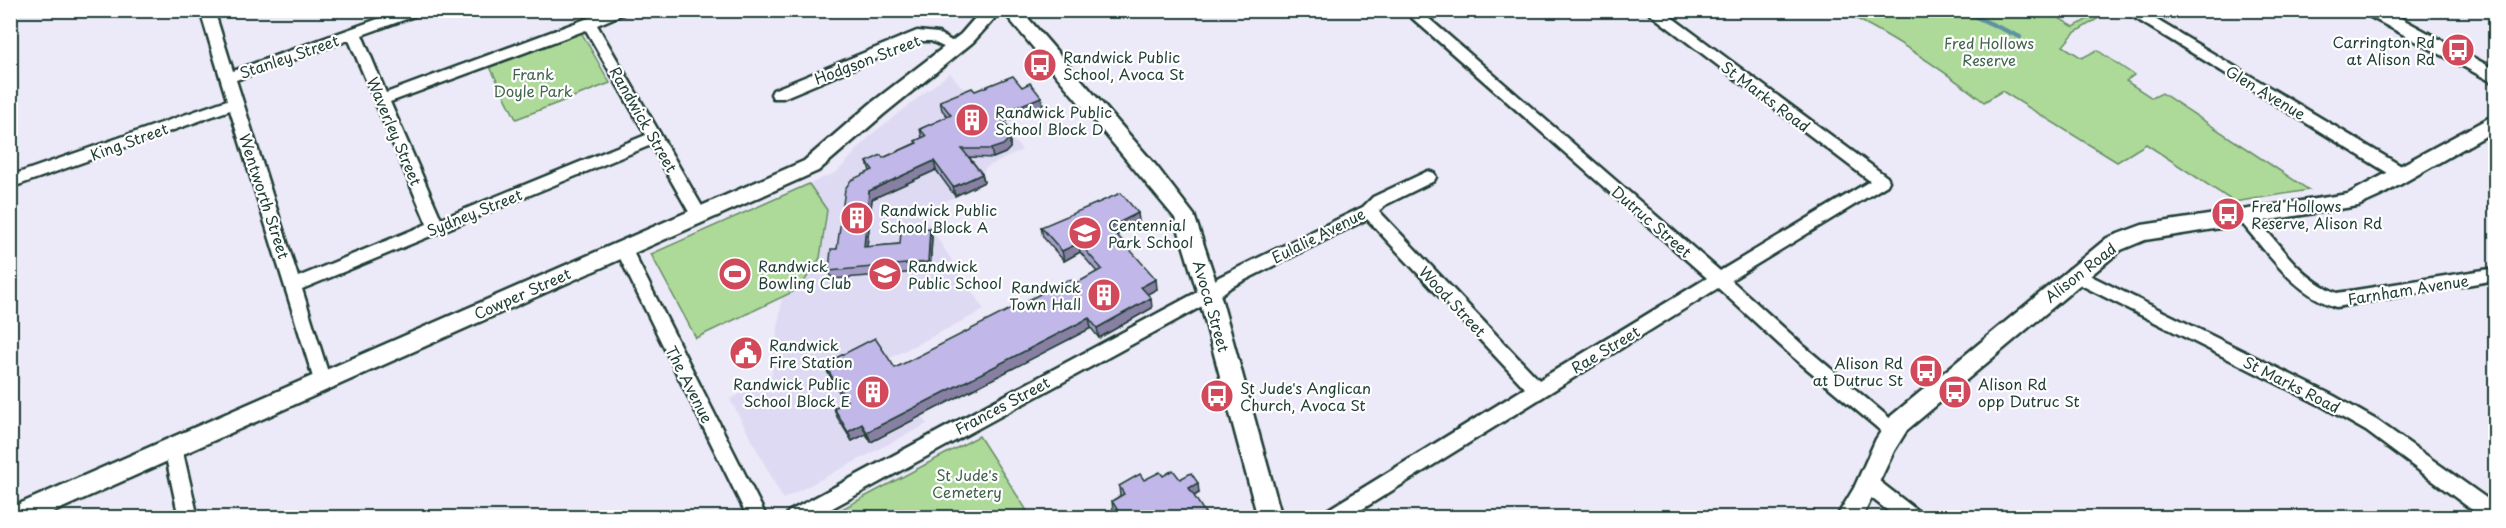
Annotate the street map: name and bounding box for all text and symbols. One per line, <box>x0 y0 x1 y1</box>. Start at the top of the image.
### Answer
street label: Stanley Street <box>236 28 342 84</box>
street label: Hodgson Street <box>811 28 923 90</box>
place label: Carrington Rd at Alison Rd <box>2332 30 2435 70</box>
park label: Fred Hollows Reserve <box>1944 31 2034 71</box>
bus stop icon: Carrington Rd at Alison Rd <box>2440 32 2476 68</box>
place label: Randwick Public School, Avoca St <box>1063 45 1184 85</box>
bus stop icon: Randwick Public School, Avoca St <box>1022 47 1058 83</box>
street label: St Marks Road <box>1717 55 1815 137</box>
street label: Glen Avenue <box>2222 59 2310 125</box>
park label: Frank Doyle Park <box>493 62 573 102</box>
street label: Randwick Street <box>604 62 684 176</box>
street label: Waverley Street <box>362 73 428 189</box>
place label: Randwick Public School Block D <box>995 100 1112 140</box>
building icon: Randwick Public School Block D <box>954 102 990 138</box>
street label: King Street <box>87 116 171 166</box>
street label: Wentworth Street <box>234 130 296 262</box>
street label: Dutruc Street <box>1607 180 1697 262</box>
street label: Sydney Street <box>423 182 525 242</box>
place label: Fred Hollows Reserve, Alison Rd <box>2251 194 2382 234</box>
bus stop icon: Fred Hollows Reserve, Alison Rd <box>2210 196 2246 232</box>
place label: Randwick Public School Block A <box>880 198 997 238</box>
building icon: Randwick Public School Block A <box>839 200 875 236</box>
street label: Eulalie Avenue <box>1267 202 1369 268</box>
place label: Centennial Park School <box>1108 213 1193 253</box>
school or university icon: Centennial Park School <box>1067 215 1103 251</box>
street label: Alison Road <box>2039 237 2121 307</box>
place label: Randwick Bowling Club <box>758 254 851 294</box>
place label: Randwick Public School <box>908 254 1002 294</box>
sports icon: Randwick Bowling Club <box>717 256 753 292</box>
school or university icon: Randwick Public School <box>867 256 903 292</box>
street label: Avoca Street <box>1188 258 1236 354</box>
street label: Wood Street <box>1414 260 1492 342</box>
street label: Cowper Street <box>470 261 574 325</box>
street label: Farnham Avenue <box>2346 268 2470 310</box>
place label: Randwick Town Hall <box>1009 275 1081 315</box>
building icon: Randwick Town Hall <box>1086 277 1122 313</box>
street label: Rae Street <box>1566 319 1644 379</box>
place label: Randwick Fire Station <box>769 333 853 373</box>
public building icon: Randwick Fire Station <box>728 335 764 371</box>
street label: The Avenue <box>661 341 719 427</box>
street label: St Marks Road <box>2240 350 2344 418</box>
place label: Alison Rd at Dutruc St <box>1813 351 1903 391</box>
bus stop icon: Alison Rd at Dutruc St <box>1908 353 1944 389</box>
street label: Frances Street <box>950 370 1054 440</box>
place label: Randwick Public School Block E <box>733 372 850 412</box>
place label: Alison Rd opp Dutruc St <box>1978 372 2080 412</box>
building icon: Randwick Public School Block E <box>855 374 891 410</box>
bus stop icon: Alison Rd opp Dutruc St <box>1937 374 1973 410</box>
place label: St Jude's Anglican Church, Avoca St <box>1240 376 1371 416</box>
bus stop icon: St Jude's Anglican Church, Avoca St <box>1199 378 1235 414</box>
park label: St Jude's Cemetery <box>932 463 1002 503</box>

